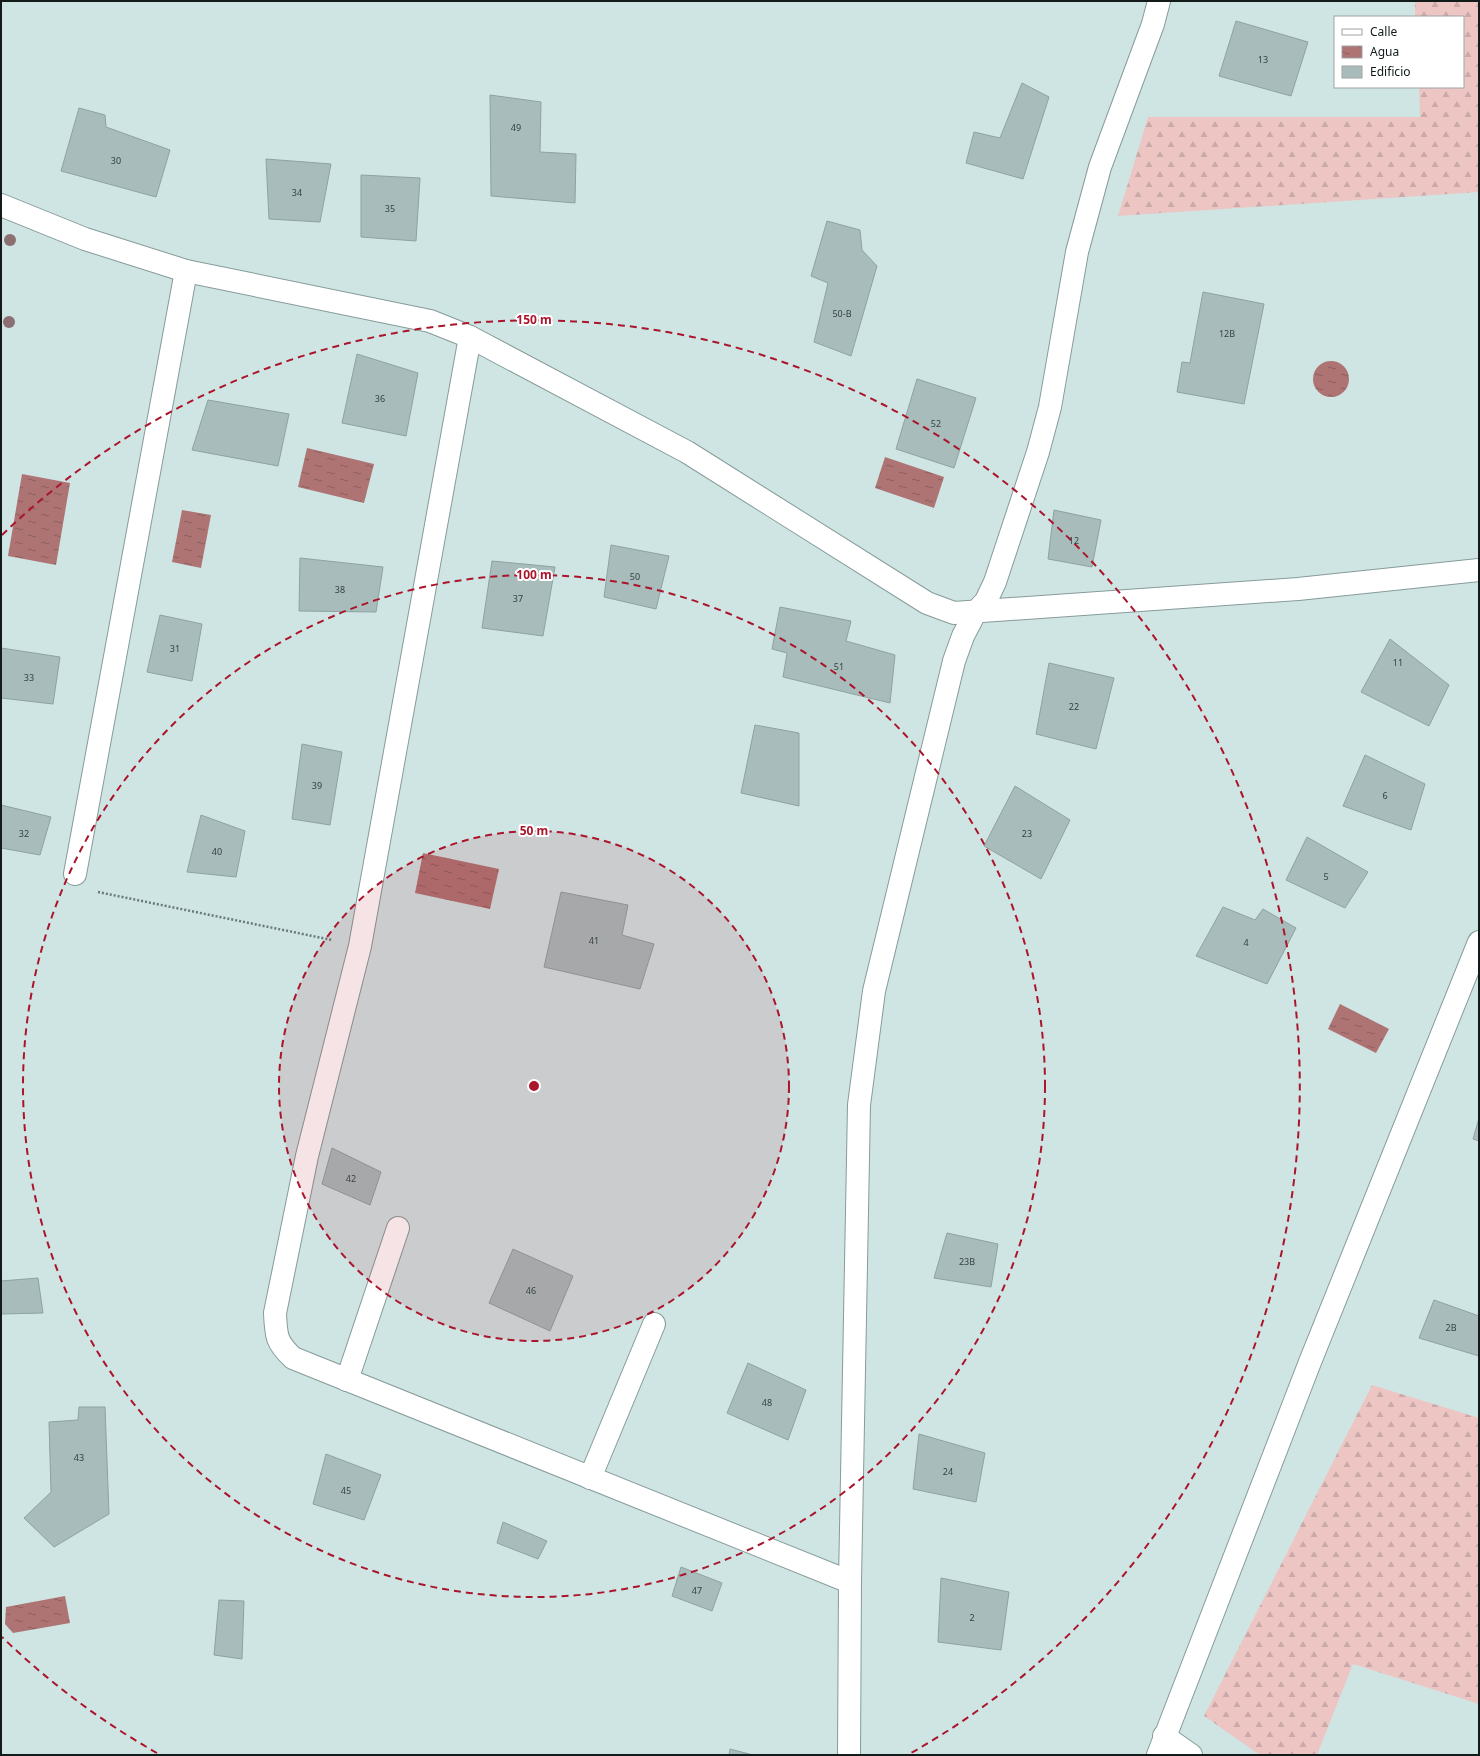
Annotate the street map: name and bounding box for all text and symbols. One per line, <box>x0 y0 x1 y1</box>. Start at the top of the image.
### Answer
legend <box>1334 16 1464 88</box>
text: Calle <box>1370 23 1398 40</box>
text: Agua <box>1370 43 1399 60</box>
house number: 13 <box>1258 53 1268 66</box>
text: Edificio <box>1370 63 1411 80</box>
house number: 49 <box>511 121 521 134</box>
house number: 30 <box>111 154 121 167</box>
house number: 34 <box>292 186 302 199</box>
house number: 35 <box>385 202 395 215</box>
house number: 50-B <box>832 307 852 320</box>
text: 150 m <box>516 311 552 328</box>
house number: 12B <box>1219 327 1235 340</box>
house number: 36 <box>375 392 385 405</box>
house number: 52 <box>931 417 941 430</box>
house number: 12 <box>1069 534 1079 547</box>
text: 100 m <box>516 566 552 583</box>
house number: 50 <box>630 570 640 583</box>
house number: 38 <box>335 583 345 596</box>
house number: 37 <box>513 592 523 605</box>
house number: 31 <box>170 642 180 655</box>
house number: 11 <box>1393 656 1403 669</box>
house number: 51 <box>834 660 844 673</box>
house number: 33 <box>24 671 34 684</box>
house number: 22 <box>1069 700 1079 713</box>
house number: 39 <box>312 779 322 792</box>
house number: 6 <box>1382 789 1388 802</box>
text: 50 m <box>520 822 548 839</box>
house number: 32 <box>19 827 29 840</box>
house number: 23 <box>1022 827 1032 840</box>
house number: 40 <box>212 845 222 858</box>
house number: 5 <box>1323 870 1329 883</box>
house number: 41 <box>589 934 599 947</box>
house number: 4 <box>1243 936 1249 949</box>
centre of rings <box>527 1079 541 1093</box>
house number: 42 <box>346 1172 356 1185</box>
house number: 23B <box>959 1255 975 1268</box>
house number: 46 <box>526 1284 536 1297</box>
house number: 2B <box>1446 1321 1457 1334</box>
house number: 48 <box>762 1396 772 1409</box>
house number: 43 <box>74 1451 84 1464</box>
house number: 24 <box>943 1465 953 1478</box>
house number: 45 <box>341 1484 351 1497</box>
house number: 47 <box>692 1584 702 1597</box>
house number: 2 <box>969 1611 975 1624</box>

